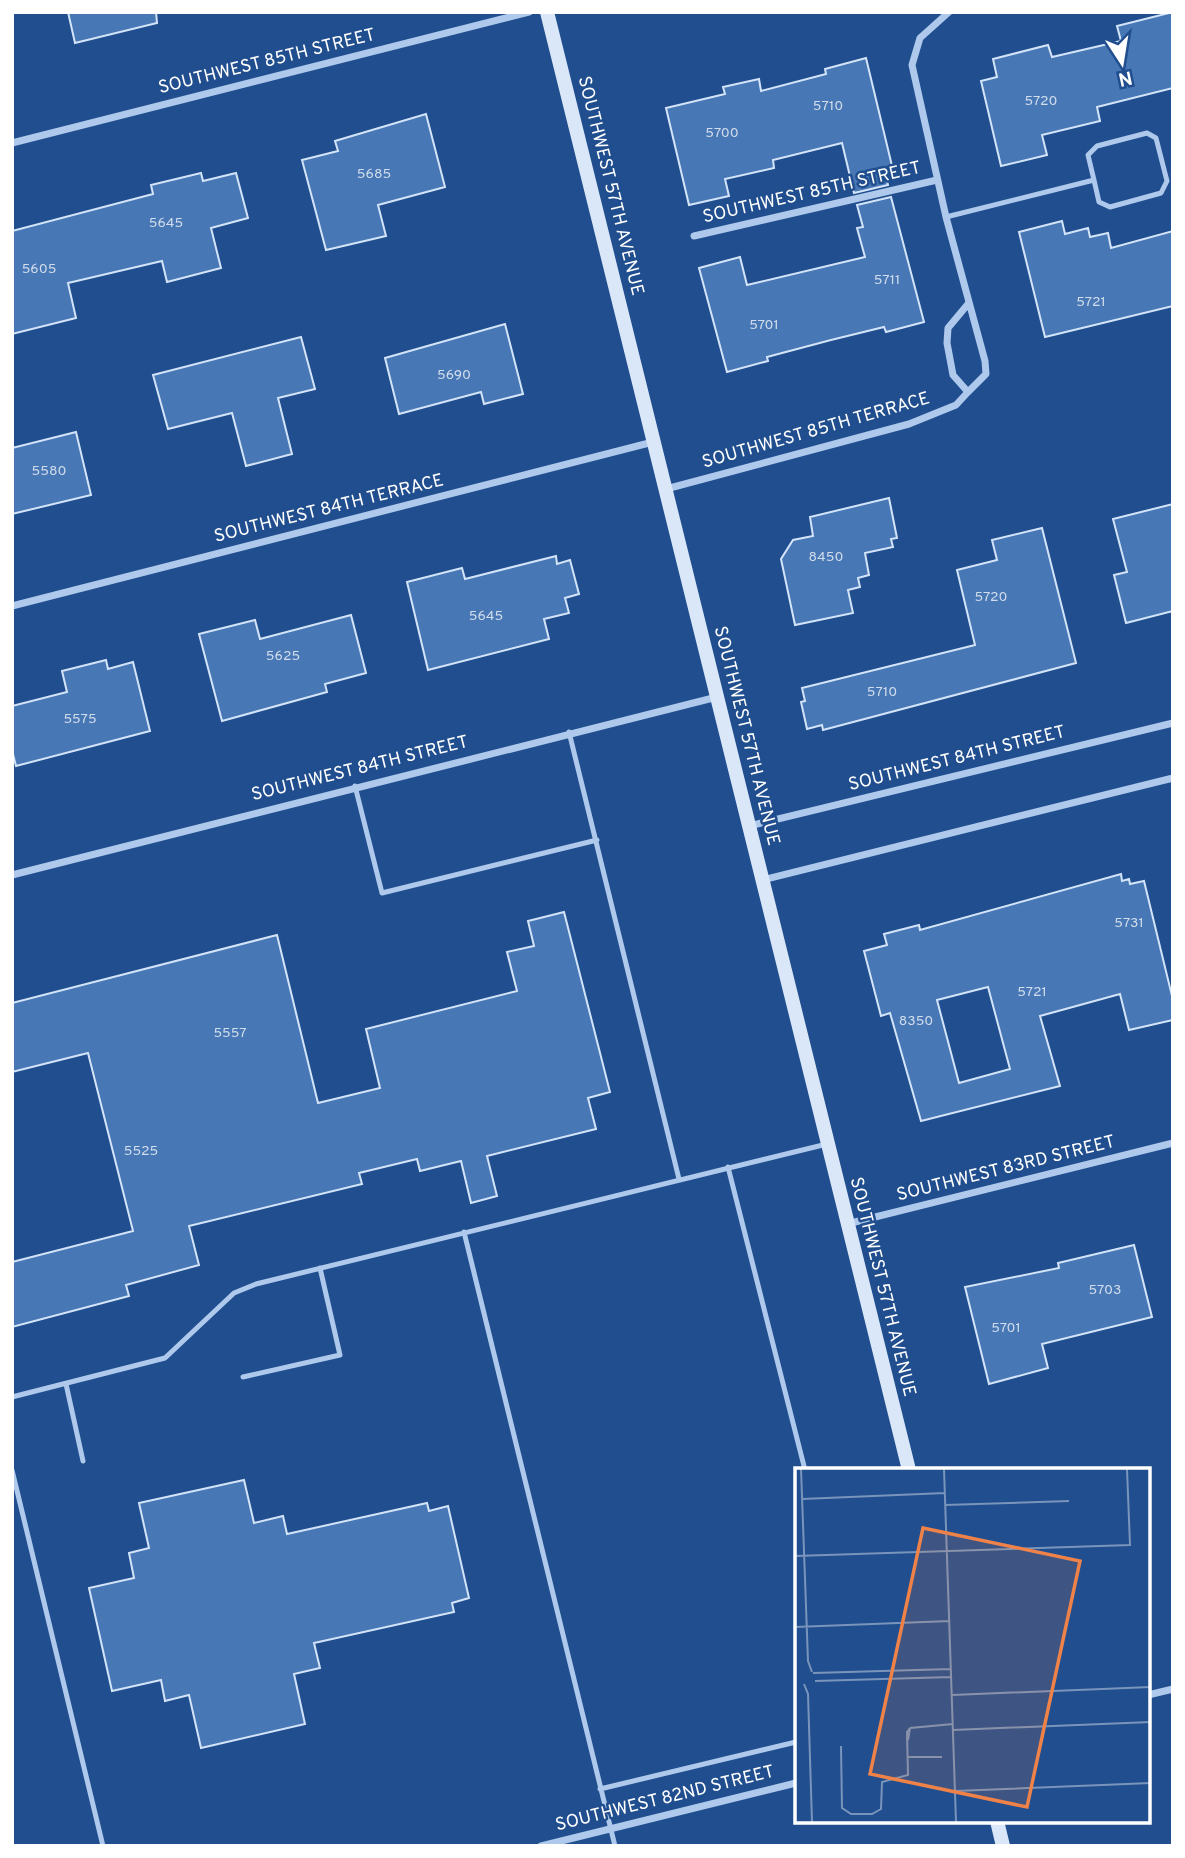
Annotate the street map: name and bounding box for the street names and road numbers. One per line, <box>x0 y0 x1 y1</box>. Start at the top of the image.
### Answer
street label: SOUTHWEST 85TH STREET <box>156 24 378 100</box>
street label: SOUTHWEST 57TH AVENUE <box>572 74 648 298</box>
street label: SOUTHWEST 85TH STREET <box>701 157 923 229</box>
street label: SOUTHWEST 85TH TERRACE <box>699 387 933 475</box>
street label: SOUTHWEST 84TH TERRACE <box>212 469 446 549</box>
street label: SOUTHWEST 57TH AVENUE <box>708 624 784 848</box>
street label: SOUTHWEST 84TH STREET <box>846 721 1068 797</box>
street label: SOUTHWEST 84TH STREET <box>249 731 471 807</box>
street label: SOUTHWEST 83RD STREET <box>894 1131 1118 1207</box>
street label: SOUTHWEST 57TH AVENUE <box>844 1175 920 1399</box>
street label: SOUTHWEST 82ND STREET <box>553 1761 777 1837</box>

